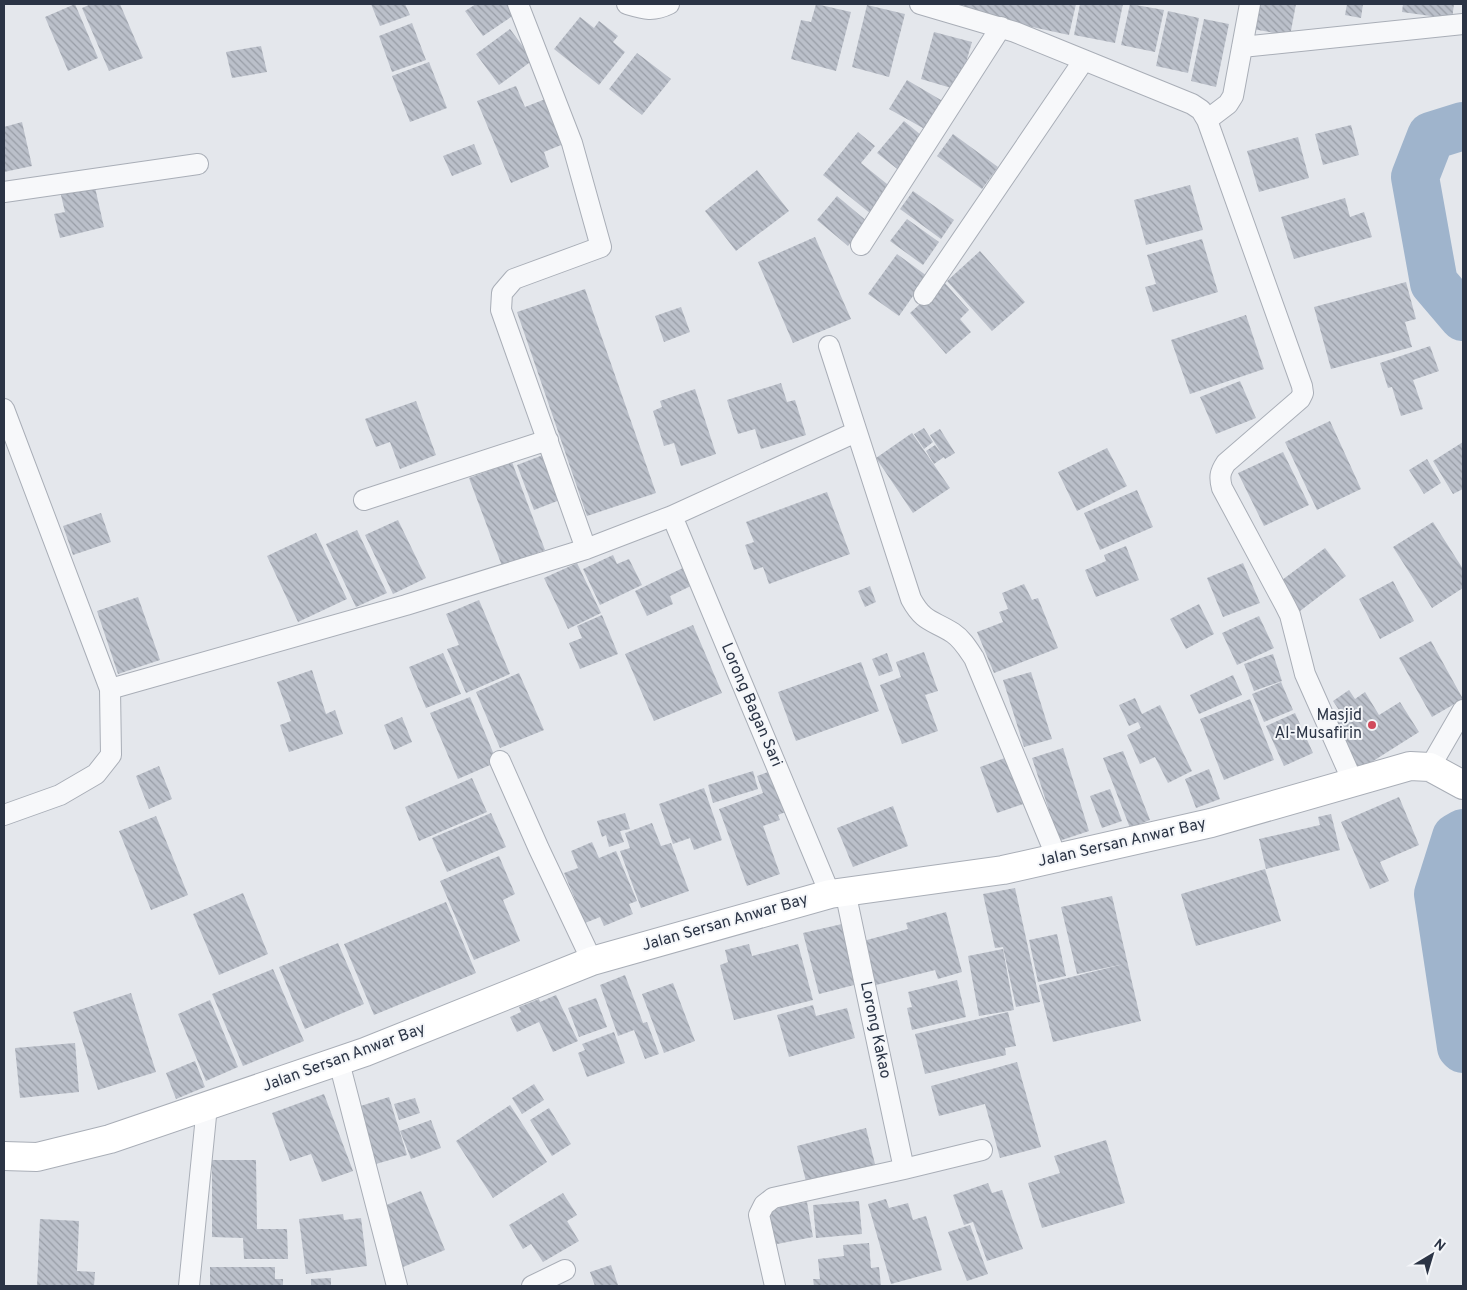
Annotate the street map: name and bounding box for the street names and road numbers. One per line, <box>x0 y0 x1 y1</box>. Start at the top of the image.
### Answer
street label: Lorong Bagan Sari <box>716 640 786 770</box>
street label: Jalan Sersan Anwar Bay <box>1036 814 1208 872</box>
street label: Jalan Sersan Anwar Bay <box>640 890 810 956</box>
street label: Lorong Kakao <box>855 980 895 1081</box>
street label: Jalan Sersan Anwar Bay <box>260 1019 428 1097</box>

